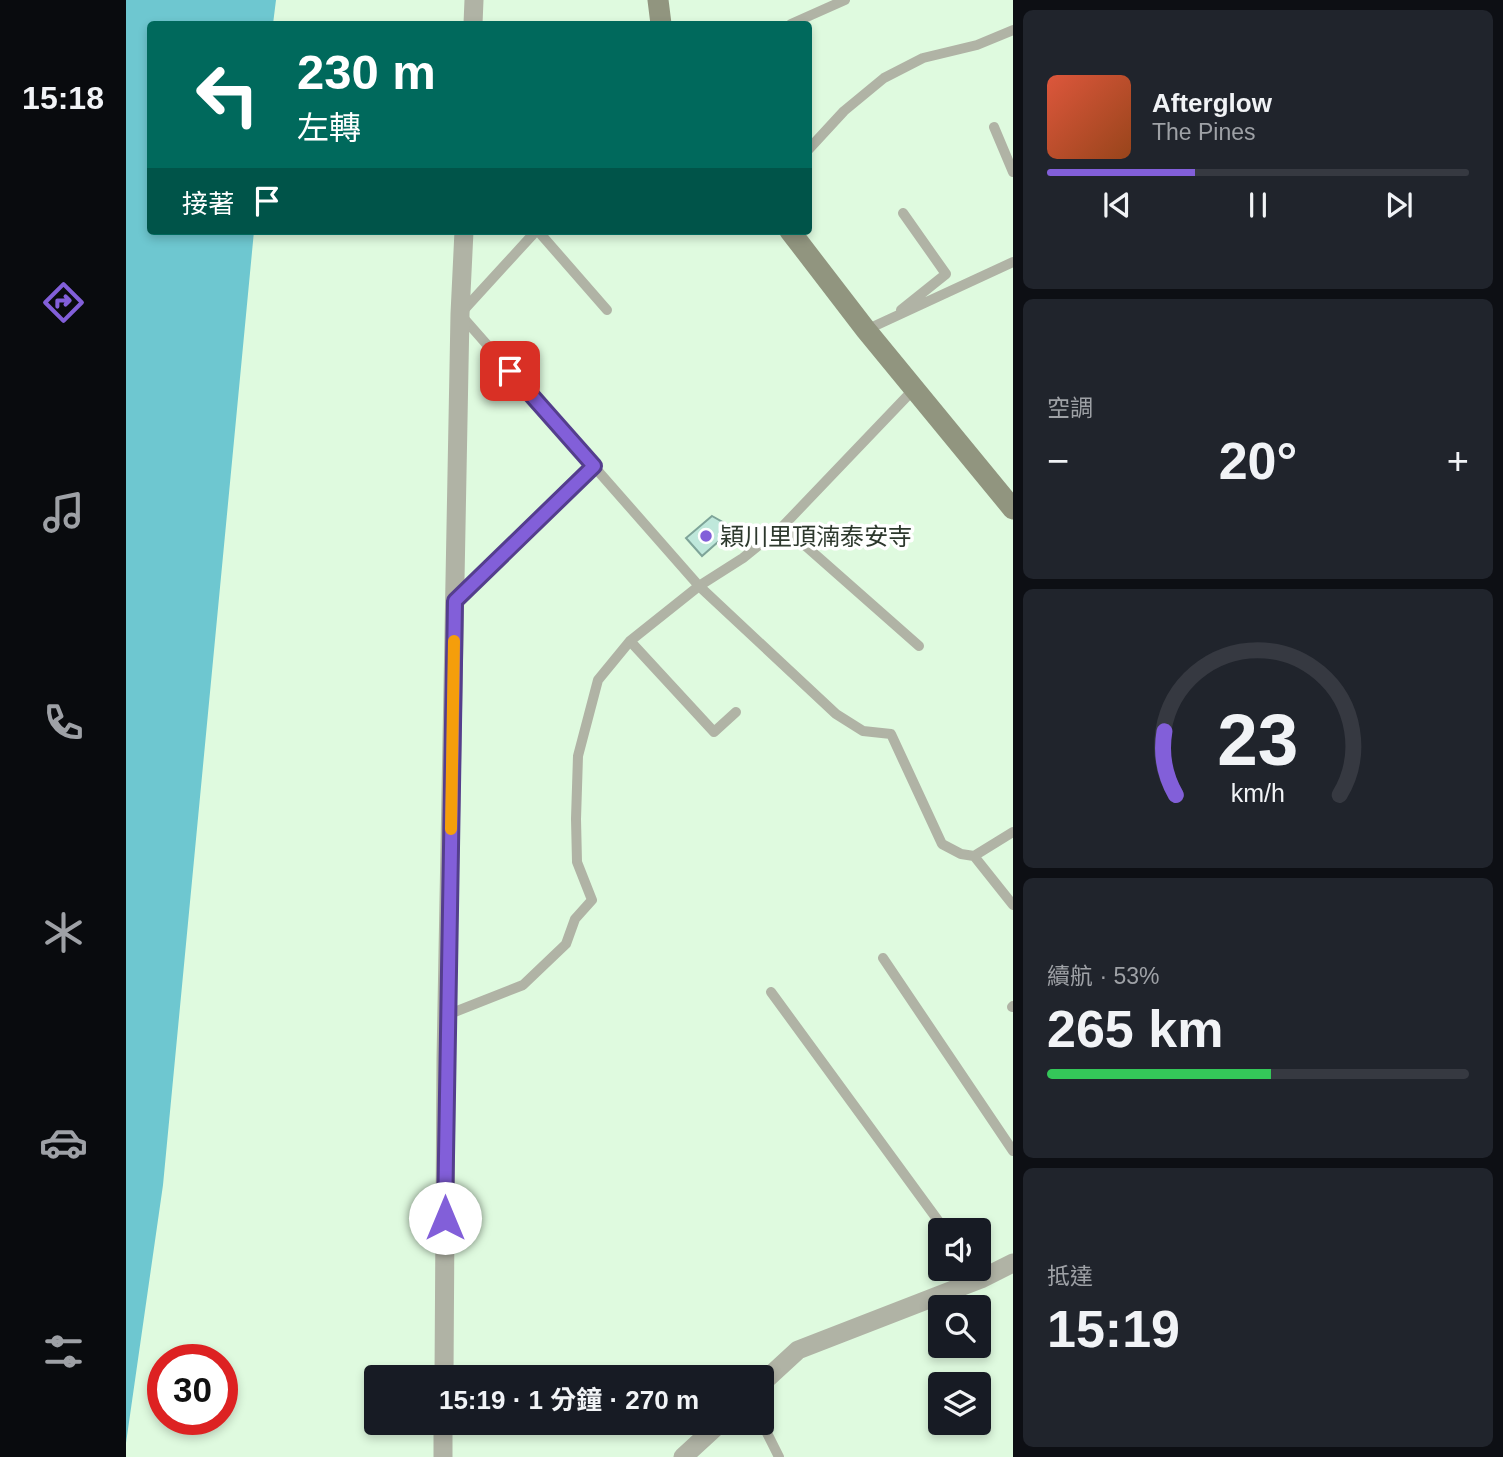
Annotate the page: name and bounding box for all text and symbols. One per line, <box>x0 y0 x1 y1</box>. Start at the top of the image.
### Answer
text: 230 m <box>297 45 436 99</box>
icon: left <box>182 49 273 140</box>
text: 15:18 <box>22 80 104 116</box>
text: Afterglow <box>1152 88 1272 118</box>
text: 左轉 <box>297 110 361 146</box>
text: The Pines <box>1152 119 1256 145</box>
icon: arrive <box>248 182 286 220</box>
icon: previous <box>1098 186 1136 224</box>
icon: pause <box>1239 186 1277 224</box>
icon: next <box>1380 186 1418 224</box>
text: 接著 <box>182 189 234 219</box>
icon: directions <box>39 278 88 327</box>
pin <box>480 341 540 401</box>
icon: arrive <box>491 352 529 390</box>
text: 空調 <box>1047 395 1093 421</box>
text: 20° <box>1219 432 1297 490</box>
text: − <box>1047 440 1069 482</box>
text: + <box>1447 440 1469 482</box>
icon: music <box>39 488 88 537</box>
place label: 穎川里頂湳泰安寺 <box>720 523 912 550</box>
marker: 穎川里頂湳泰安寺 <box>698 528 714 544</box>
icon: phone <box>39 698 88 747</box>
text: 23 <box>1218 699 1298 780</box>
text: km/h <box>1231 778 1285 806</box>
icon: climate <box>39 908 88 957</box>
text: 續航 · 53% <box>1047 963 1159 989</box>
text: 265 km <box>1047 1000 1223 1058</box>
icon: car <box>39 1118 88 1167</box>
position arrow <box>408 1181 482 1255</box>
map controls <box>928 1218 991 1435</box>
button: sound <box>928 1218 991 1281</box>
text: 抵達 <box>1047 1263 1093 1289</box>
button: search <box>928 1295 991 1358</box>
text: 15:19 <box>1047 1300 1180 1358</box>
icon: filters <box>39 1327 88 1376</box>
speed limit sign: 30 <box>147 1344 238 1435</box>
button: layers <box>928 1372 991 1435</box>
text: 15:19 · 1 分鐘 · 270 m <box>439 1385 699 1415</box>

